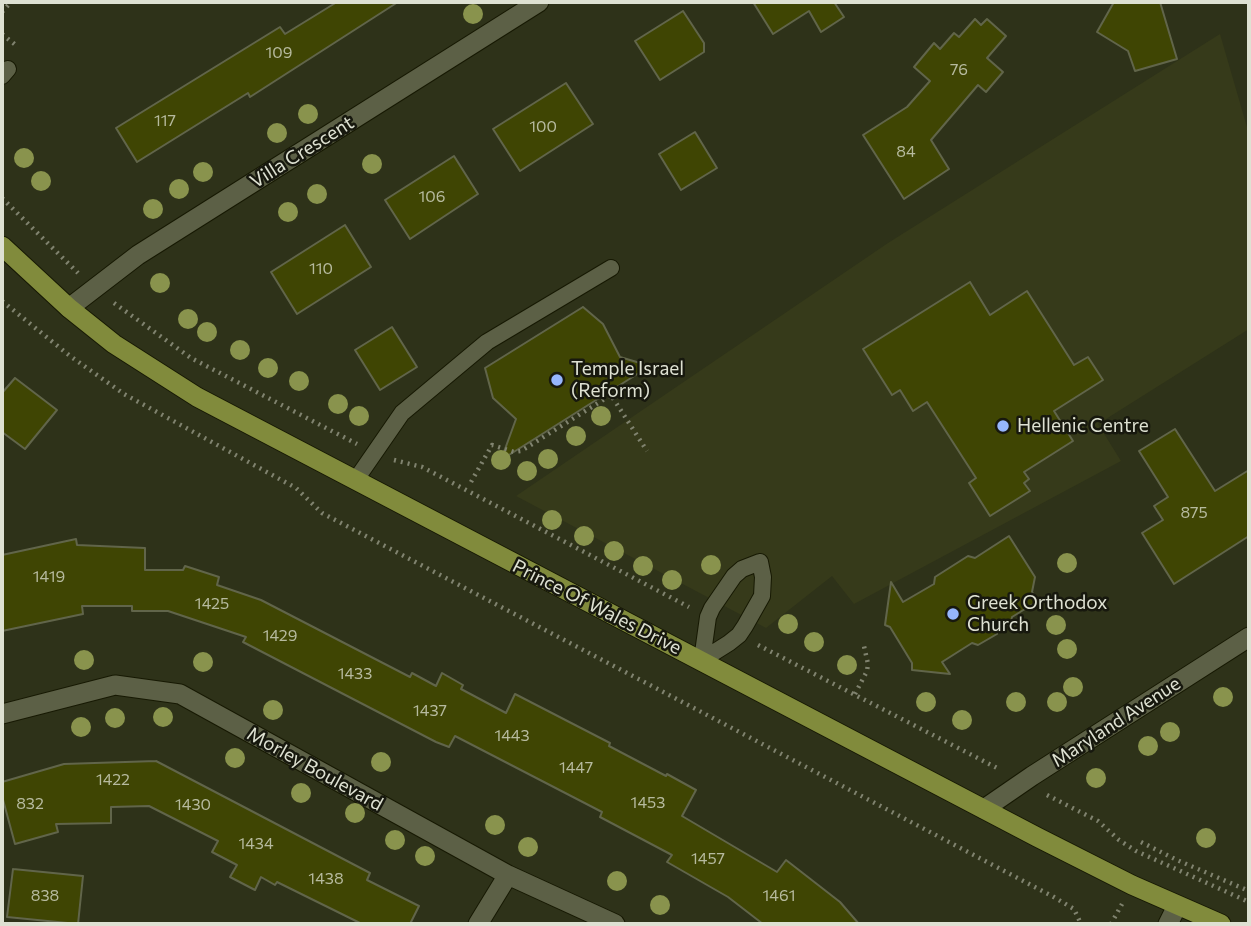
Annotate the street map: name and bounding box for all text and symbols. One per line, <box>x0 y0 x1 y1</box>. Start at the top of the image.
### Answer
house number: 109 <box>266 43 292 63</box>
house number: 76 <box>950 60 968 80</box>
house number: 117 <box>154 111 176 131</box>
street label: Villa Crescent <box>246 111 358 193</box>
house number: 100 <box>529 117 557 137</box>
house number: 84 <box>896 142 916 162</box>
house number: 106 <box>419 187 445 207</box>
house number: 110 <box>309 259 333 279</box>
place label: Temple Israel (Reform) <box>571 358 684 402</box>
marker: Temple Israel (Reform) <box>549 372 565 388</box>
place label: Hellenic Centre <box>1017 415 1149 437</box>
marker: Hellenic Centre <box>995 418 1011 434</box>
house number: 875 <box>1180 503 1208 523</box>
street label: Prince Of Wales Drive <box>509 555 685 659</box>
house number: 1419 <box>33 567 65 587</box>
place label: Greek Orthodox Church <box>967 592 1107 636</box>
house number: 1425 <box>195 594 229 614</box>
marker: Greek Orthodox Church <box>945 606 961 622</box>
house number: 1429 <box>263 626 297 646</box>
house number: 1433 <box>338 664 372 684</box>
street label: Maryland Avenue <box>1047 672 1185 772</box>
house number: 1437 <box>413 701 447 721</box>
street label: Morley Boulevard <box>243 722 387 816</box>
house number: 1443 <box>494 726 530 746</box>
house number: 1447 <box>559 758 593 778</box>
house number: 1422 <box>96 770 130 790</box>
house number: 1453 <box>631 793 665 813</box>
house number: 832 <box>16 794 44 814</box>
house number: 1430 <box>175 795 211 815</box>
house number: 1434 <box>238 834 274 854</box>
house number: 1457 <box>691 849 725 869</box>
house number: 1438 <box>308 869 344 889</box>
house number: 838 <box>31 886 59 906</box>
house number: 1461 <box>763 886 795 906</box>

